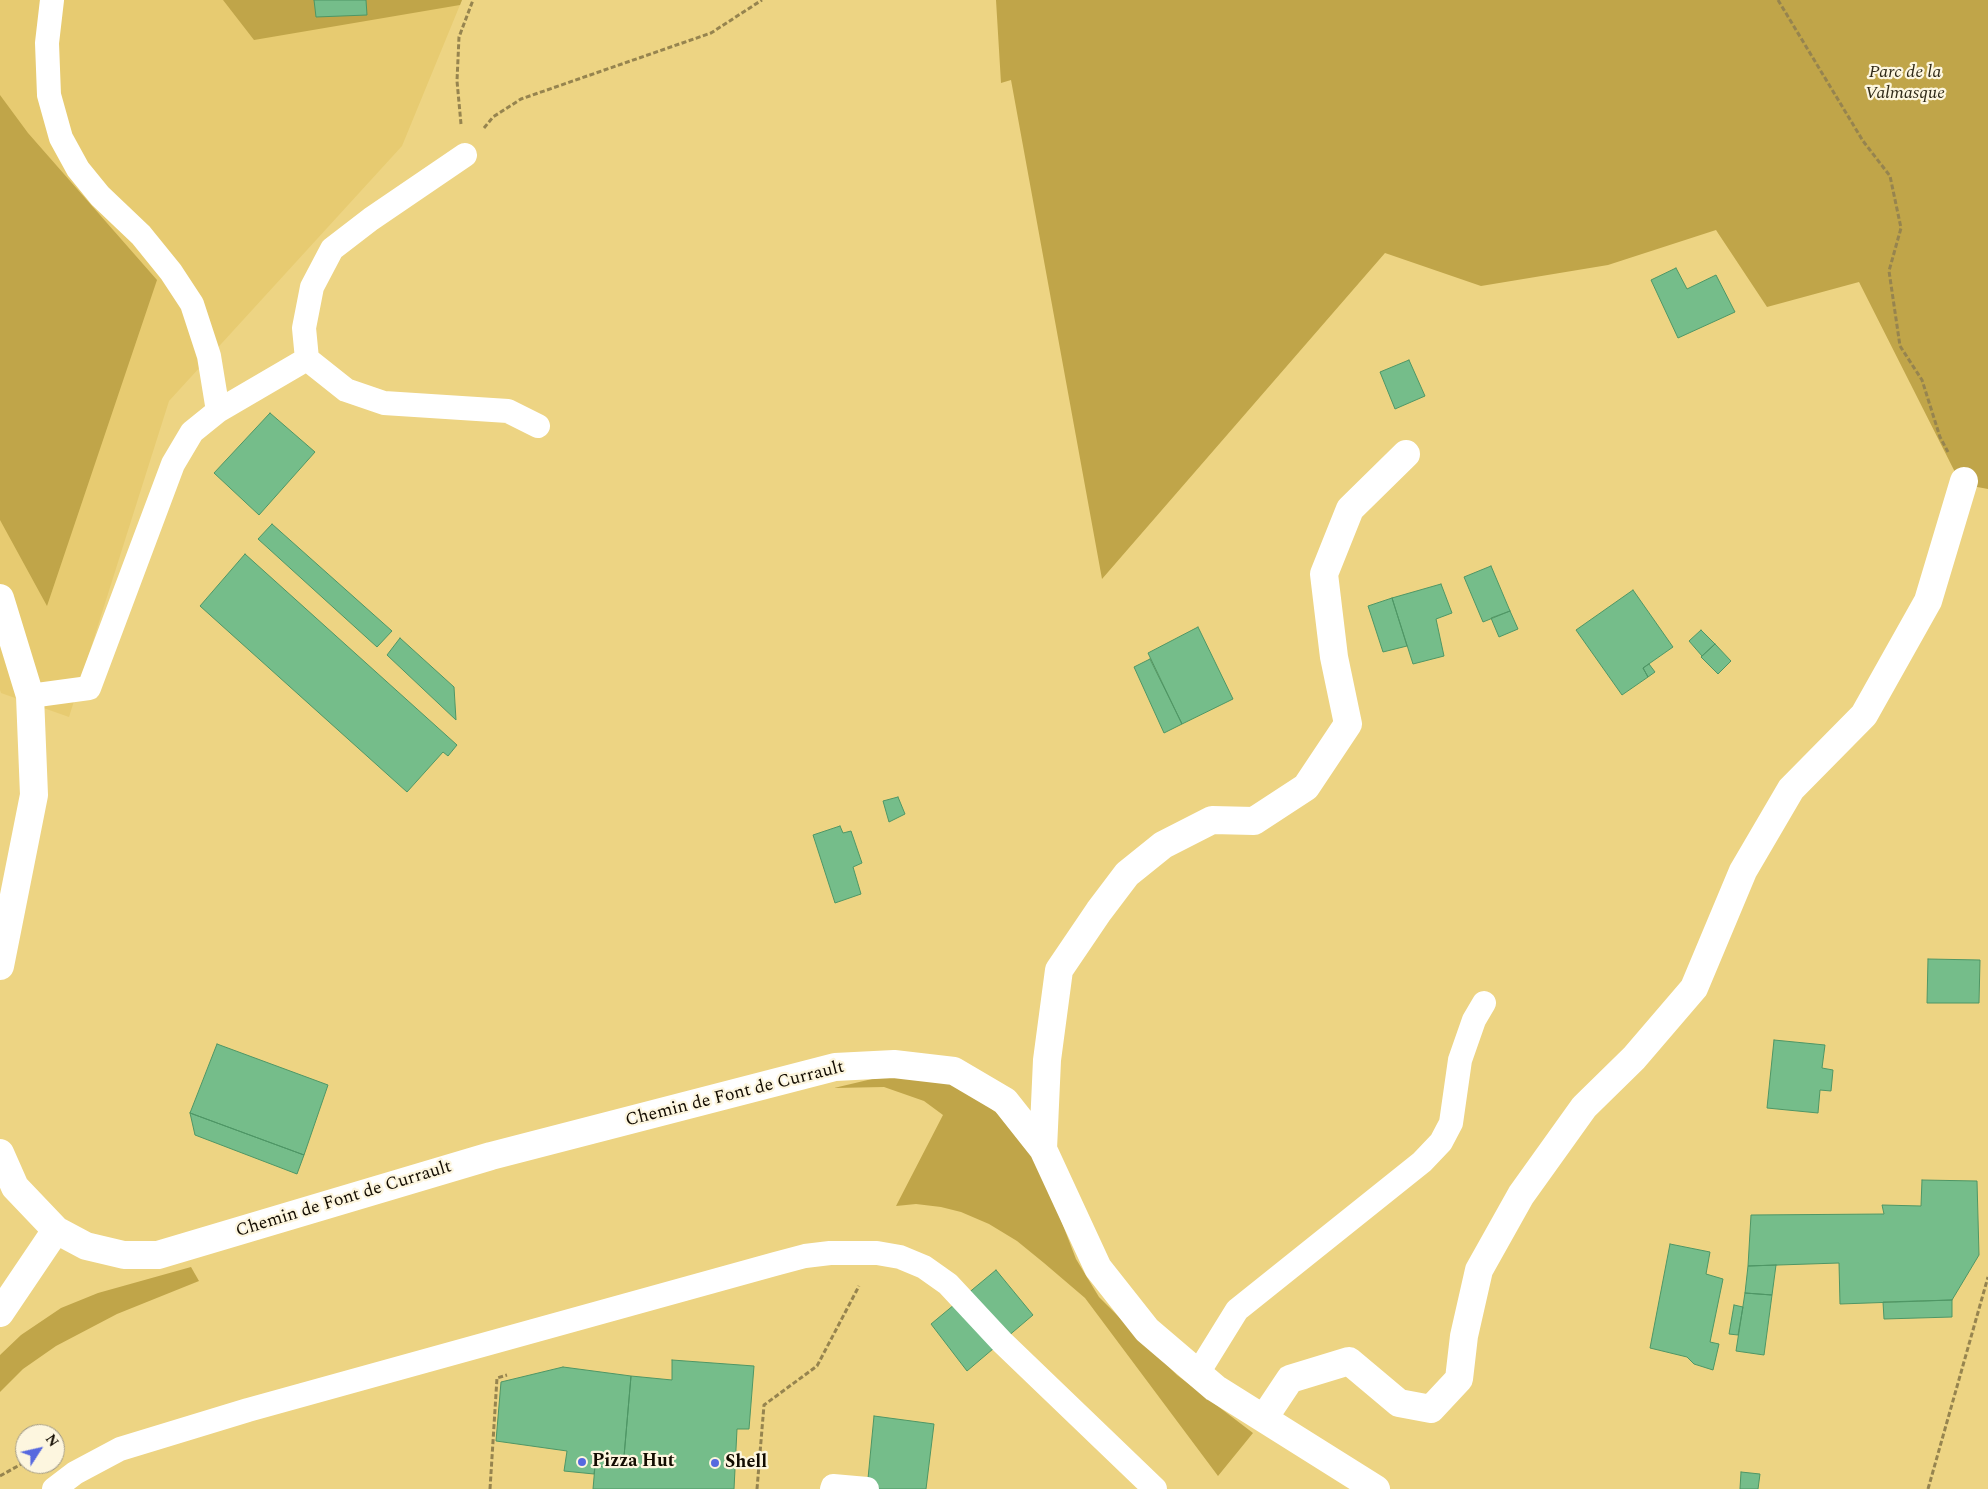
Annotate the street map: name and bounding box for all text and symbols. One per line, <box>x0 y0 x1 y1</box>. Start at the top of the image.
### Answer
park label: Parc de la Valmasque <box>1865 62 1945 104</box>
street label: Chemin de Font de Currault <box>623 1057 847 1133</box>
street label: Chemin de Font de Currault <box>233 1157 455 1243</box>
north arrow <box>15 1424 65 1474</box>
text: N <box>40 1430 64 1451</box>
place label: Pizza Hut <box>592 1451 675 1473</box>
place label: Shell <box>725 1452 767 1474</box>
marker: Pizza Hut <box>576 1456 588 1468</box>
marker: Shell <box>709 1457 721 1469</box>

